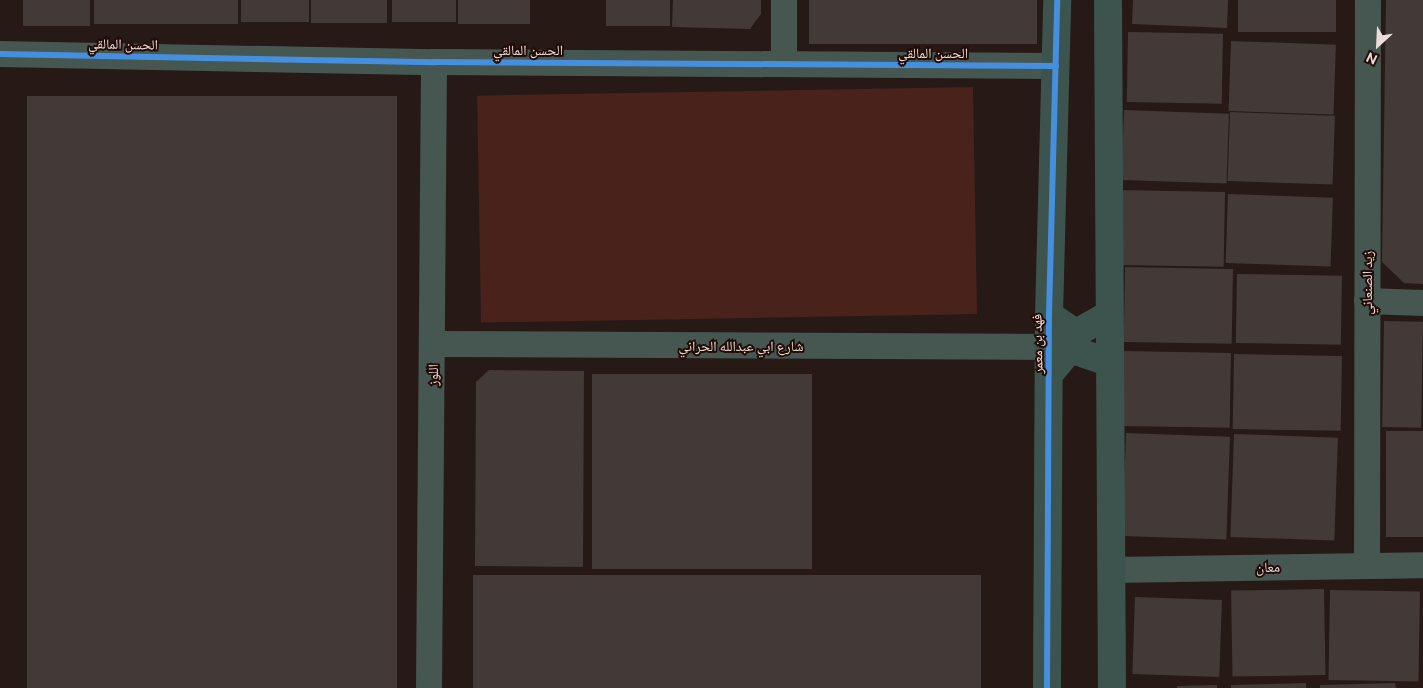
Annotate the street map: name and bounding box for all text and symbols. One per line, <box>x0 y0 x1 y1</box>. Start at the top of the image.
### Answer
north arrow <box>1353 20 1403 70</box>
street label: الحسن المالقي <box>88 35 158 53</box>
street label: الحسن المالقي <box>493 42 563 58</box>
street label: الحسن المالقي <box>898 45 968 61</box>
text: N <box>1364 49 1380 68</box>
street label: زيد الصنعاني <box>1359 251 1375 315</box>
street label: فهد بن معمر <box>1028 314 1046 374</box>
street label: شارع ابي عبدالله الحراني <box>679 338 803 354</box>
street label: اللوز <box>424 364 442 386</box>
street label: معان <box>1256 558 1280 576</box>

